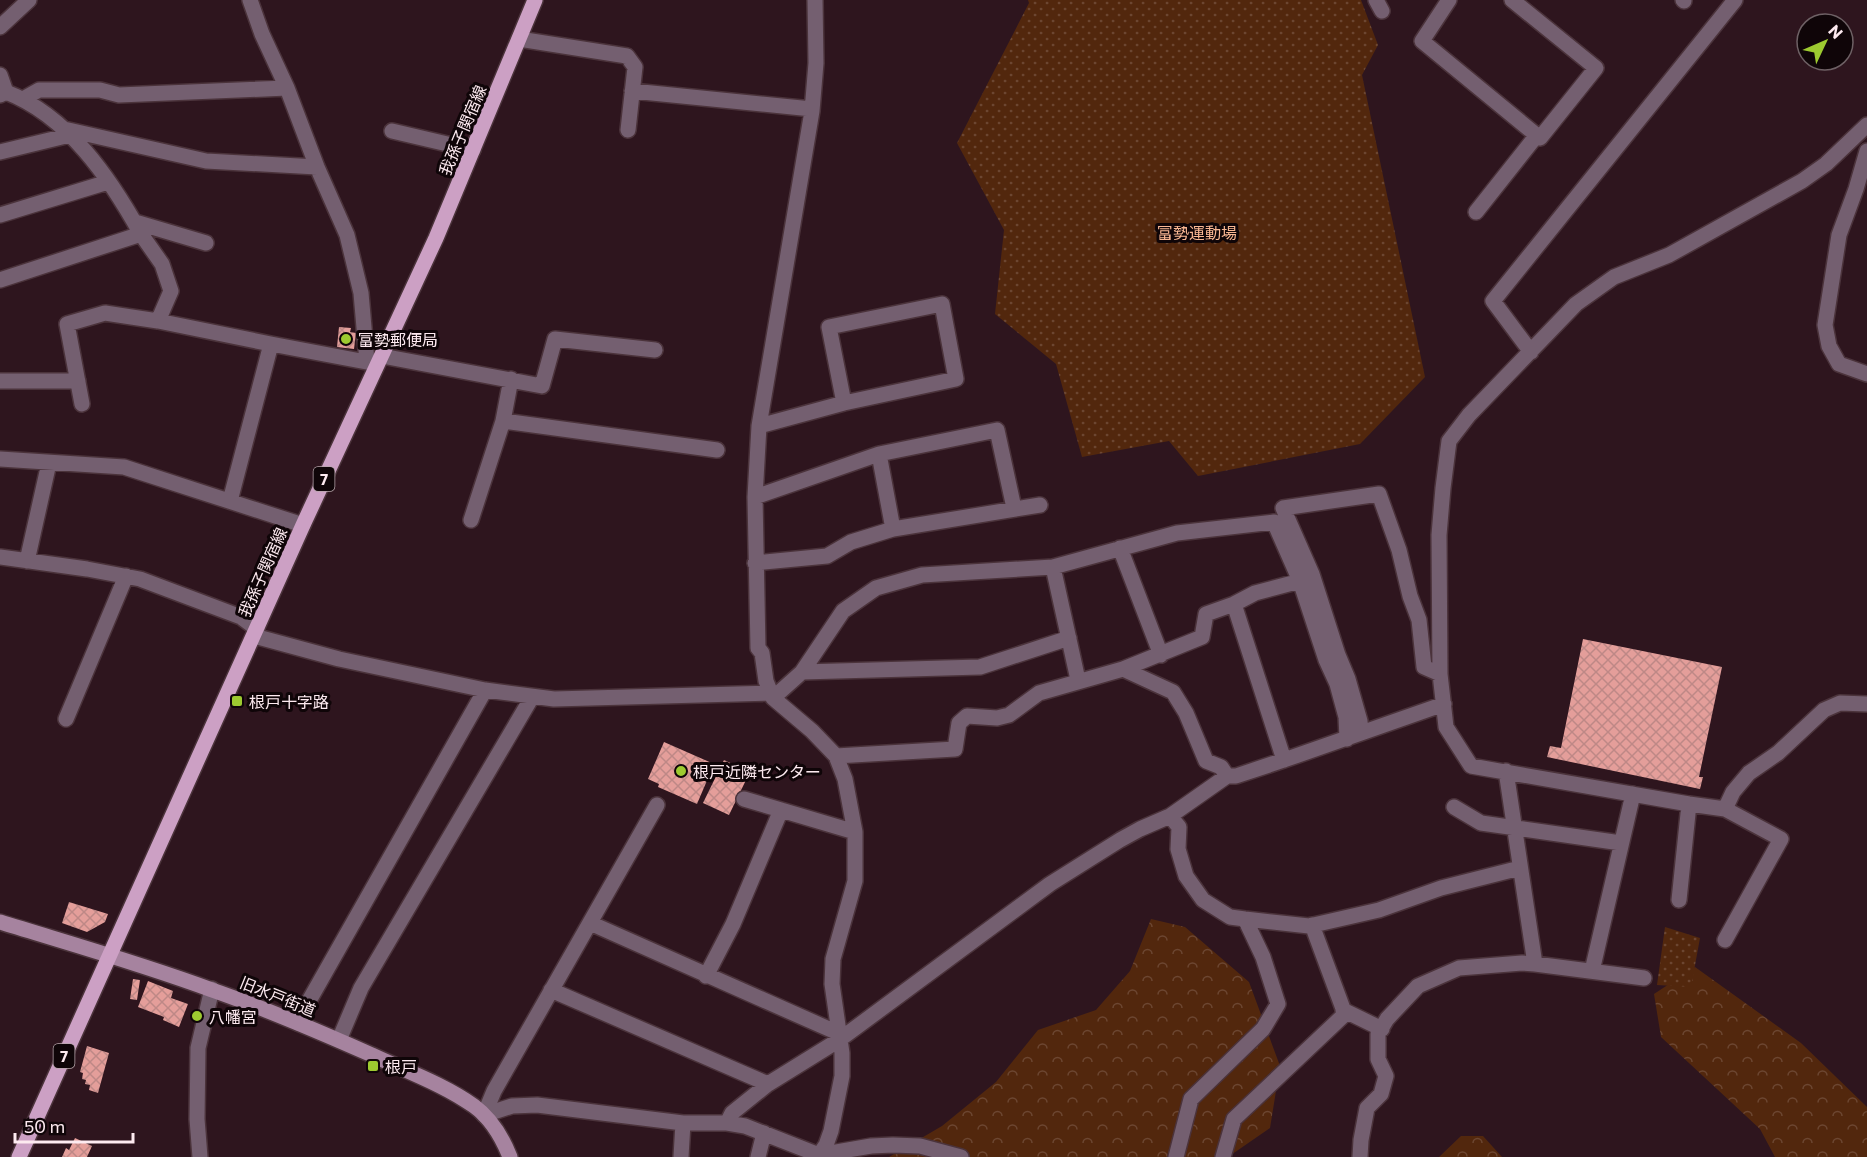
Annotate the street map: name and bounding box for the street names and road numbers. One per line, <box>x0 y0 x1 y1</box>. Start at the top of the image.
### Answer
street label: 我孫子関宿線 <box>434 82 490 178</box>
road number: 7 <box>314 467 334 491</box>
street label: 我孫子関宿線 <box>234 524 290 620</box>
street label: 旧水戸街道 <box>237 972 319 1020</box>
road number: 7 <box>54 1044 74 1068</box>

